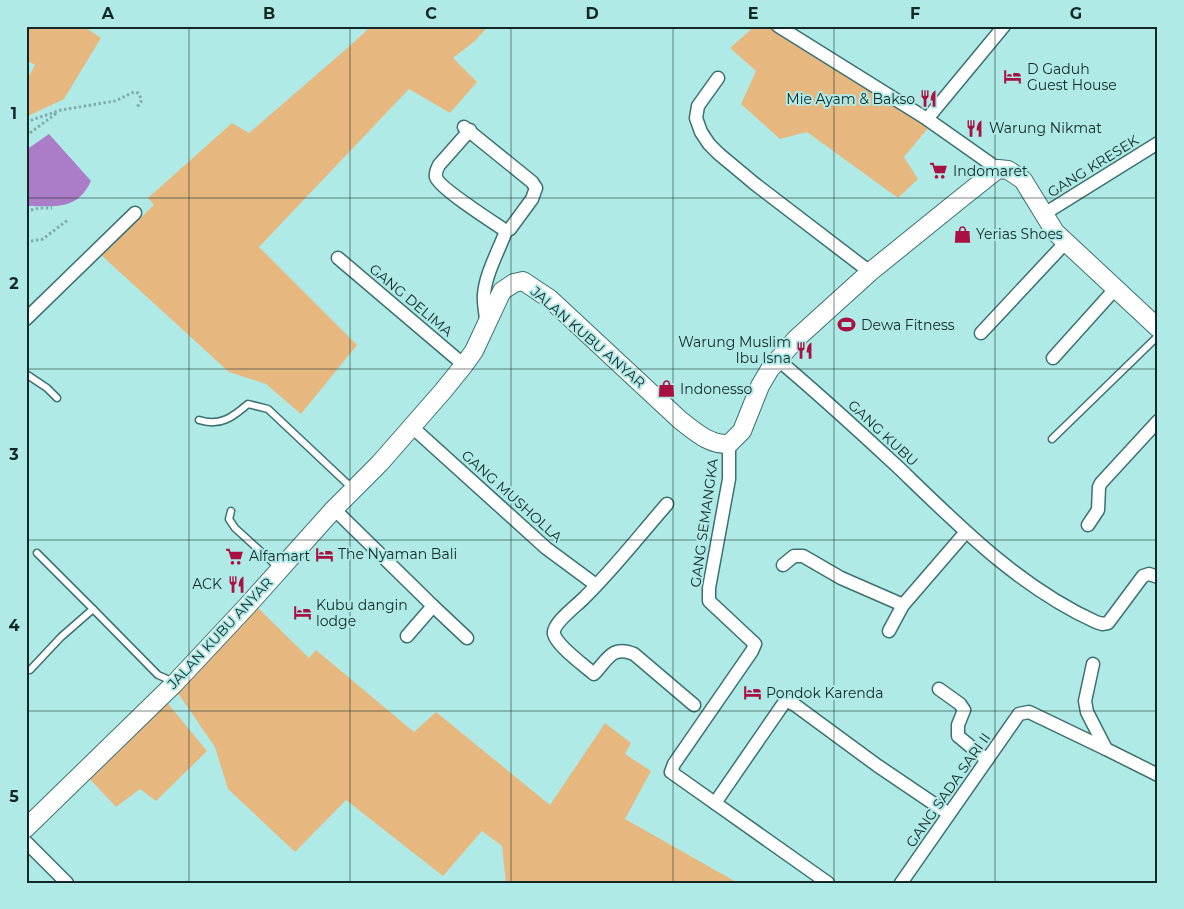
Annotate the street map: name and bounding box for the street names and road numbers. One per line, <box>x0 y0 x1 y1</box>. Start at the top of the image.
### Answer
street label: GANG KRESEK <box>1044 131 1142 201</box>
street label: GANG DELIMA <box>366 260 457 341</box>
street label: JALAN KUBU ANYAR <box>526 282 649 392</box>
street label: GANG KUBU <box>844 396 922 470</box>
street label: GANG MUSHOLLA <box>458 446 567 547</box>
street label: GANG SEMANGKA <box>686 456 722 589</box>
street label: JALAN KUBU ANYAR <box>163 573 276 693</box>
street label: GANG SADA SARI II <box>902 729 994 851</box>

